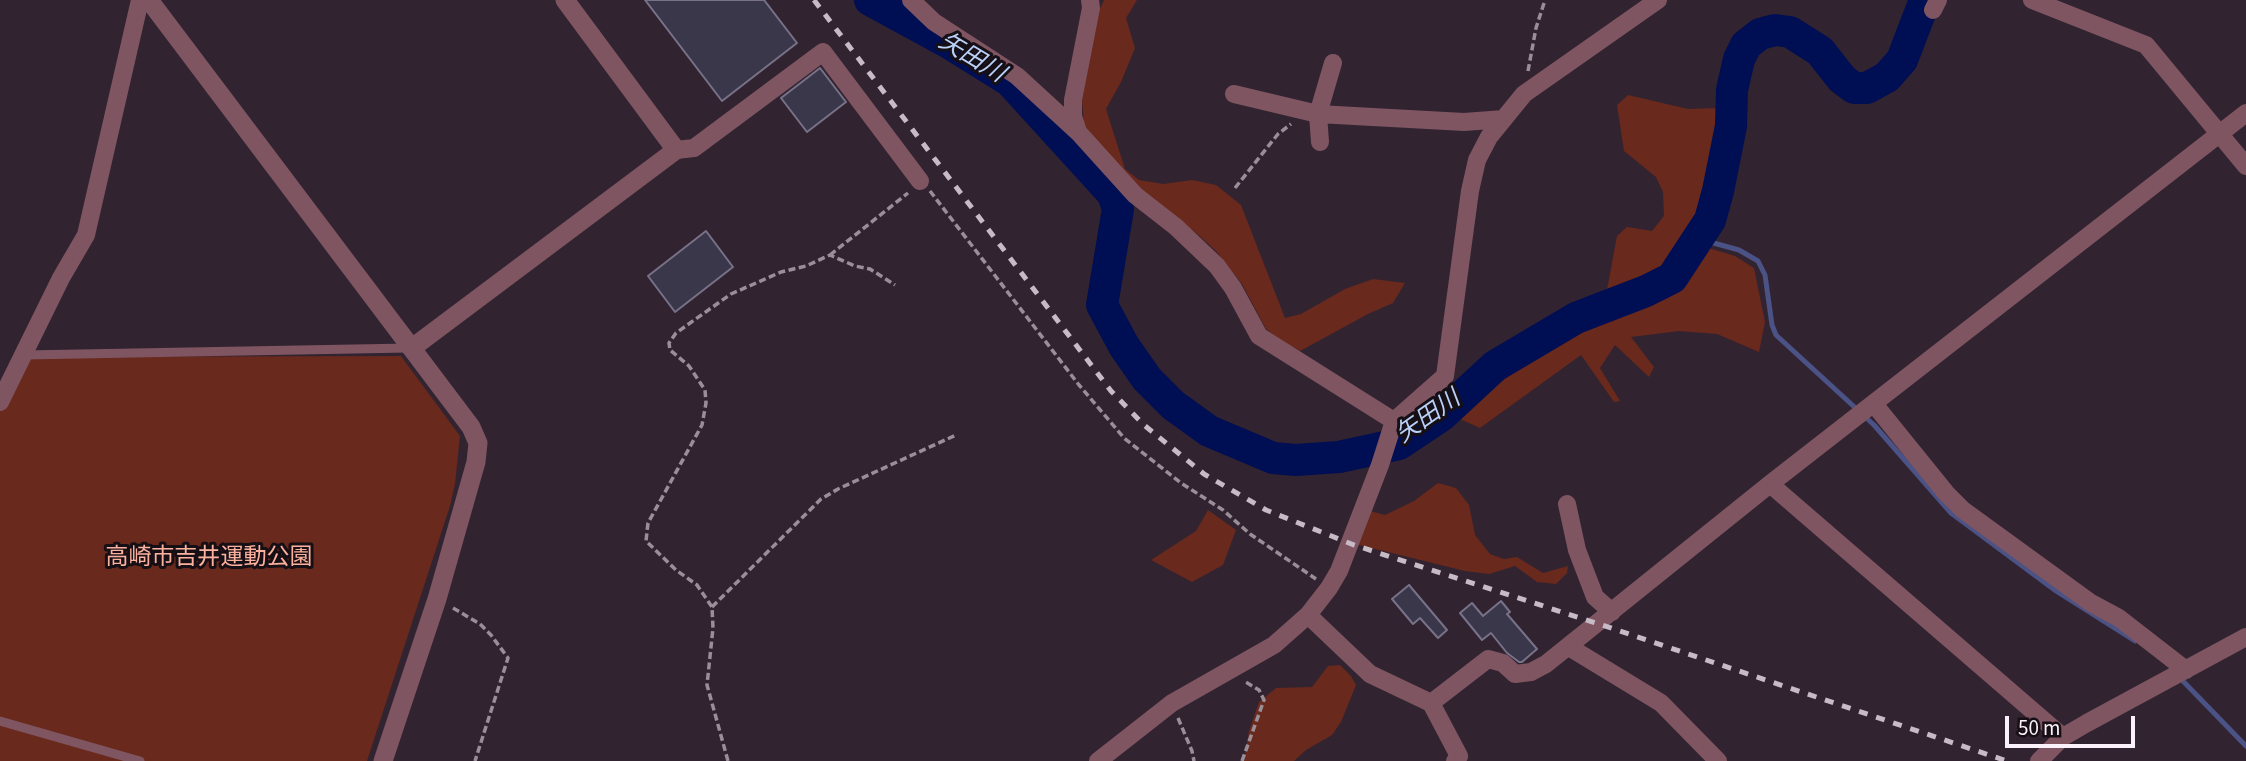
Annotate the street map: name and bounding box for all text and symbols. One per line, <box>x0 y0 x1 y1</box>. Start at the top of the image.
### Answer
water label: 矢田川 <box>933 28 1009 90</box>
water label: 矢田川 <box>1391 386 1467 450</box>
park label: 高崎市吉井運動公園 <box>106 545 312 573</box>
scale bar <box>2008 702 2138 746</box>
text: 50 m <box>2018 713 2060 743</box>

